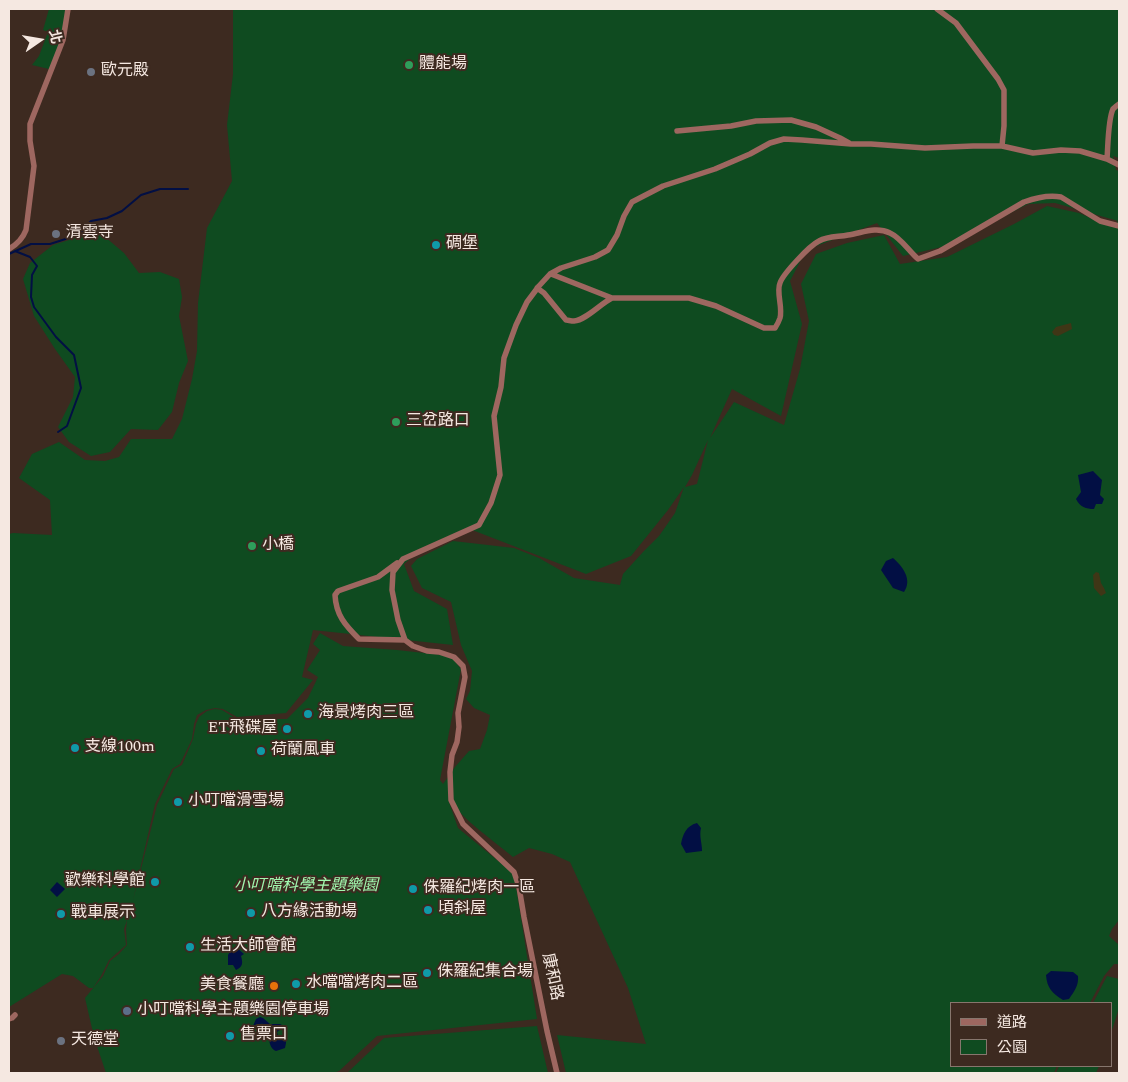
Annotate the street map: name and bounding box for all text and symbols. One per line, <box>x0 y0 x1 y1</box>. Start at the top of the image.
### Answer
north arrow <box>15 15 65 65</box>
text: 北 <box>43 27 67 46</box>
place label: 體能場 <box>419 55 467 75</box>
marker: 體能場 <box>403 59 415 71</box>
place label: 歐元殿 <box>101 62 149 82</box>
marker: 歐元殿 <box>85 66 97 78</box>
place label: 清雲寺 <box>66 224 114 244</box>
marker: 清雲寺 <box>50 228 62 240</box>
place label: 碉堡 <box>446 235 478 255</box>
marker: 碉堡 <box>430 239 442 251</box>
place label: 三岔路口 <box>406 412 470 432</box>
marker: 三岔路口 <box>390 416 402 428</box>
place label: 小橋 <box>262 536 294 556</box>
marker: 小橋 <box>246 540 258 552</box>
place label: 海景烤肉三區 <box>318 704 414 724</box>
marker: 海景烤肉三區 <box>302 708 314 720</box>
place label: ET飛碟屋 <box>208 719 277 739</box>
marker: ET飛碟屋 <box>281 723 293 735</box>
place label: 支線100m <box>85 738 155 758</box>
place label: 荷蘭風車 <box>271 741 335 761</box>
marker: 支線100m <box>69 742 81 754</box>
marker: 荷蘭風車 <box>255 745 267 757</box>
place label: 小叮噹滑雪場 <box>188 792 284 812</box>
marker: 小叮噹滑雪場 <box>172 796 184 808</box>
place label: 歡樂科學館 <box>65 872 145 892</box>
marker: 歡樂科學館 <box>149 876 161 888</box>
park label: 小叮噹科學主題樂園 <box>234 877 378 897</box>
place label: 侏羅紀烤肉一區 <box>423 879 535 899</box>
marker: 侏羅紀烤肉一區 <box>407 883 419 895</box>
place label: 頃斜屋 <box>438 900 486 920</box>
place label: 八方緣活動場 <box>261 903 357 923</box>
place label: 戰車展示 <box>71 904 135 924</box>
marker: 頃斜屋 <box>422 904 434 916</box>
marker: 八方緣活動場 <box>245 907 257 919</box>
marker: 戰車展示 <box>55 908 67 920</box>
place label: 生活大師會館 <box>200 937 296 957</box>
marker: 生活大師會館 <box>184 941 196 953</box>
street label: 康和路 <box>537 952 565 1002</box>
place label: 侏羅紀集合場 <box>437 963 533 983</box>
marker: 侏羅紀集合場 <box>421 967 433 979</box>
place label: 水噹噹烤肉二區 <box>306 974 418 994</box>
place label: 美食餐廳 <box>200 976 264 996</box>
marker: 水噹噹烤肉二區 <box>290 978 302 990</box>
marker: 美食餐廳 <box>268 980 280 992</box>
place label: 小叮噹科學主題樂園停車場 <box>137 1001 329 1021</box>
legend <box>950 1002 1113 1067</box>
marker: 小叮噹科學主題樂園停車場 <box>121 1005 133 1017</box>
text: 道路 <box>997 1011 1027 1034</box>
place label: 售票口 <box>240 1026 288 1046</box>
marker: 售票口 <box>224 1030 236 1042</box>
place label: 天德堂 <box>71 1031 119 1051</box>
marker: 天德堂 <box>55 1035 67 1047</box>
text: 公園 <box>997 1036 1027 1059</box>

